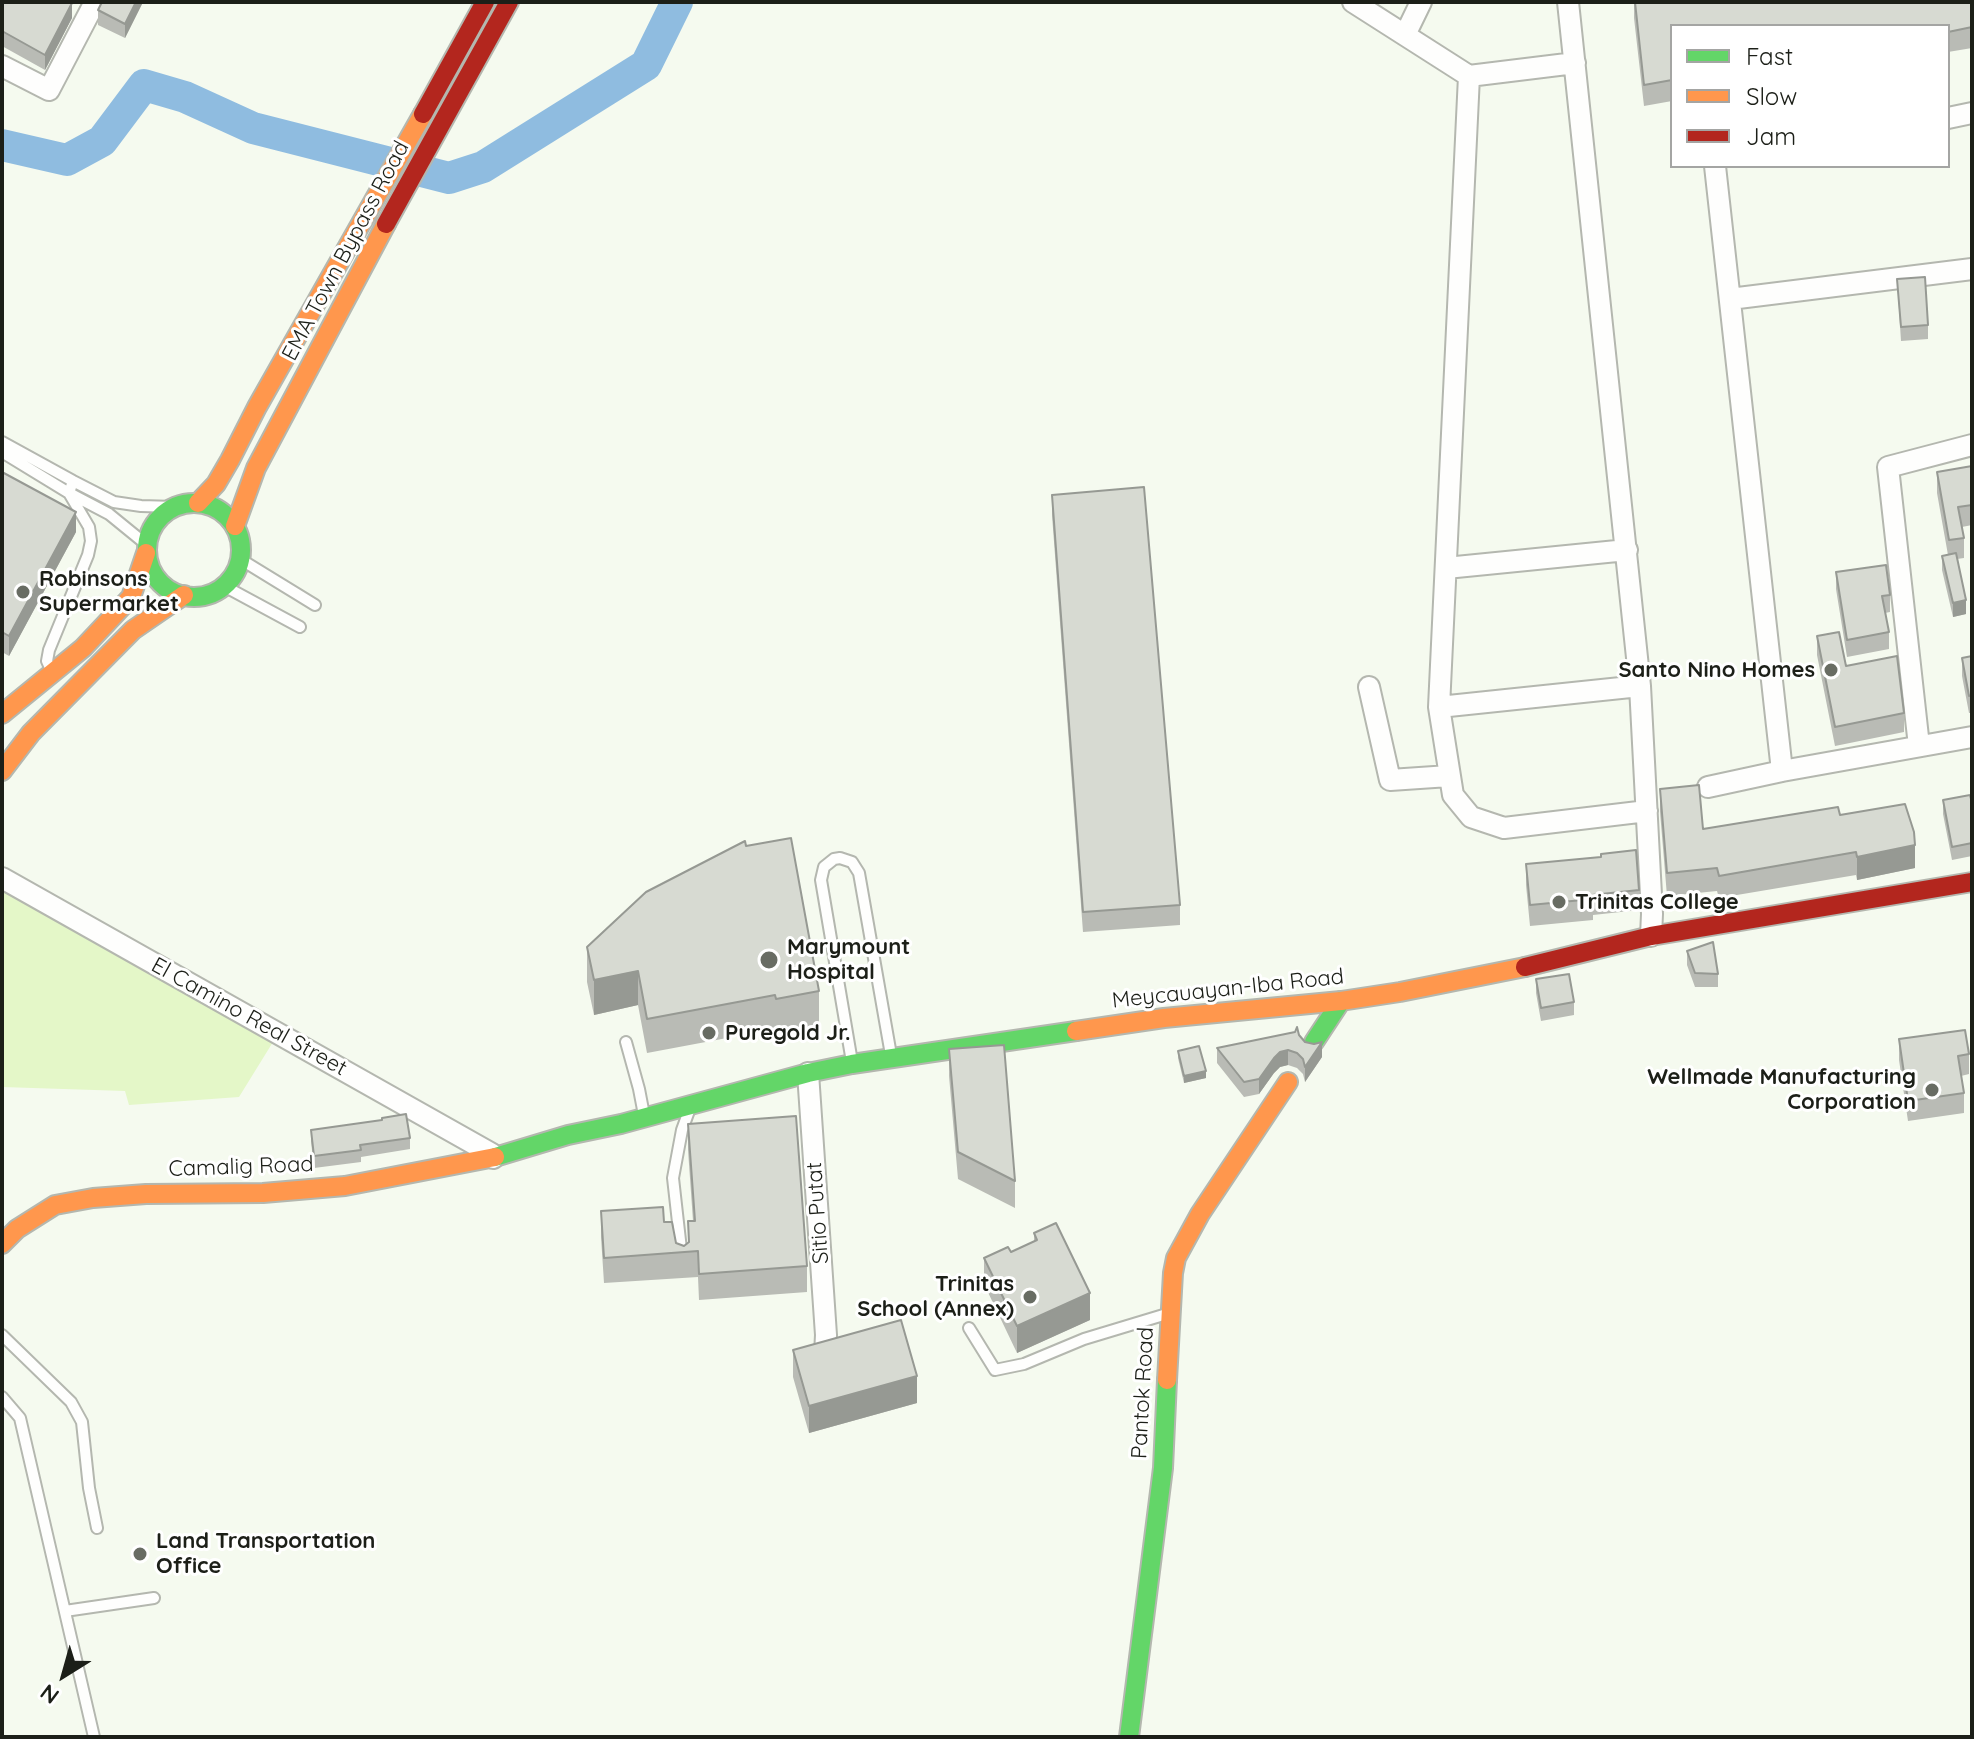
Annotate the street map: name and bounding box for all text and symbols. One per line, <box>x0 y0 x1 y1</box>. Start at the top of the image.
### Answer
legend <box>1670 24 1950 168</box>
text: Fast <box>1746 41 1793 71</box>
text: Slow <box>1746 81 1797 111</box>
text: Jam <box>1746 121 1796 151</box>
street label: EMA Town Bypass Road <box>277 137 415 365</box>
place label: Robinsons Supermarket <box>39 566 179 618</box>
marker: Robinsons Supermarket <box>14 583 32 601</box>
place label: Santo Nino Homes <box>1618 657 1815 683</box>
marker: Santo Nino Homes <box>1822 661 1840 679</box>
place label: Trinitas College <box>1575 889 1739 915</box>
marker: Trinitas College <box>1550 893 1568 911</box>
place label: Marymount Hospital <box>787 934 910 986</box>
marker: Marymount Hospital <box>758 949 780 971</box>
street label: El Camino Real Street <box>147 952 351 1082</box>
street label: Meycauayan-Iba Road <box>1111 964 1345 1014</box>
place label: Puregold Jr. <box>725 1020 851 1046</box>
marker: Puregold Jr. <box>700 1024 718 1042</box>
place label: Wellmade Manufacturing Corporation <box>1647 1064 1916 1116</box>
marker: Wellmade Manufacturing Corporation <box>1923 1081 1941 1099</box>
street label: Camalig Road <box>168 1151 314 1183</box>
street label: Sitio Putat <box>801 1161 835 1265</box>
place label: Trinitas School (Annex) <box>857 1271 1014 1322</box>
marker: Trinitas School (Annex) <box>1021 1288 1039 1306</box>
street label: Pantok Road <box>1126 1326 1160 1460</box>
place label: Land Transportation Office <box>156 1528 375 1580</box>
marker: Land Transportation Office <box>131 1545 149 1563</box>
north arrow <box>24 1635 104 1715</box>
text: N <box>35 1678 64 1710</box>

